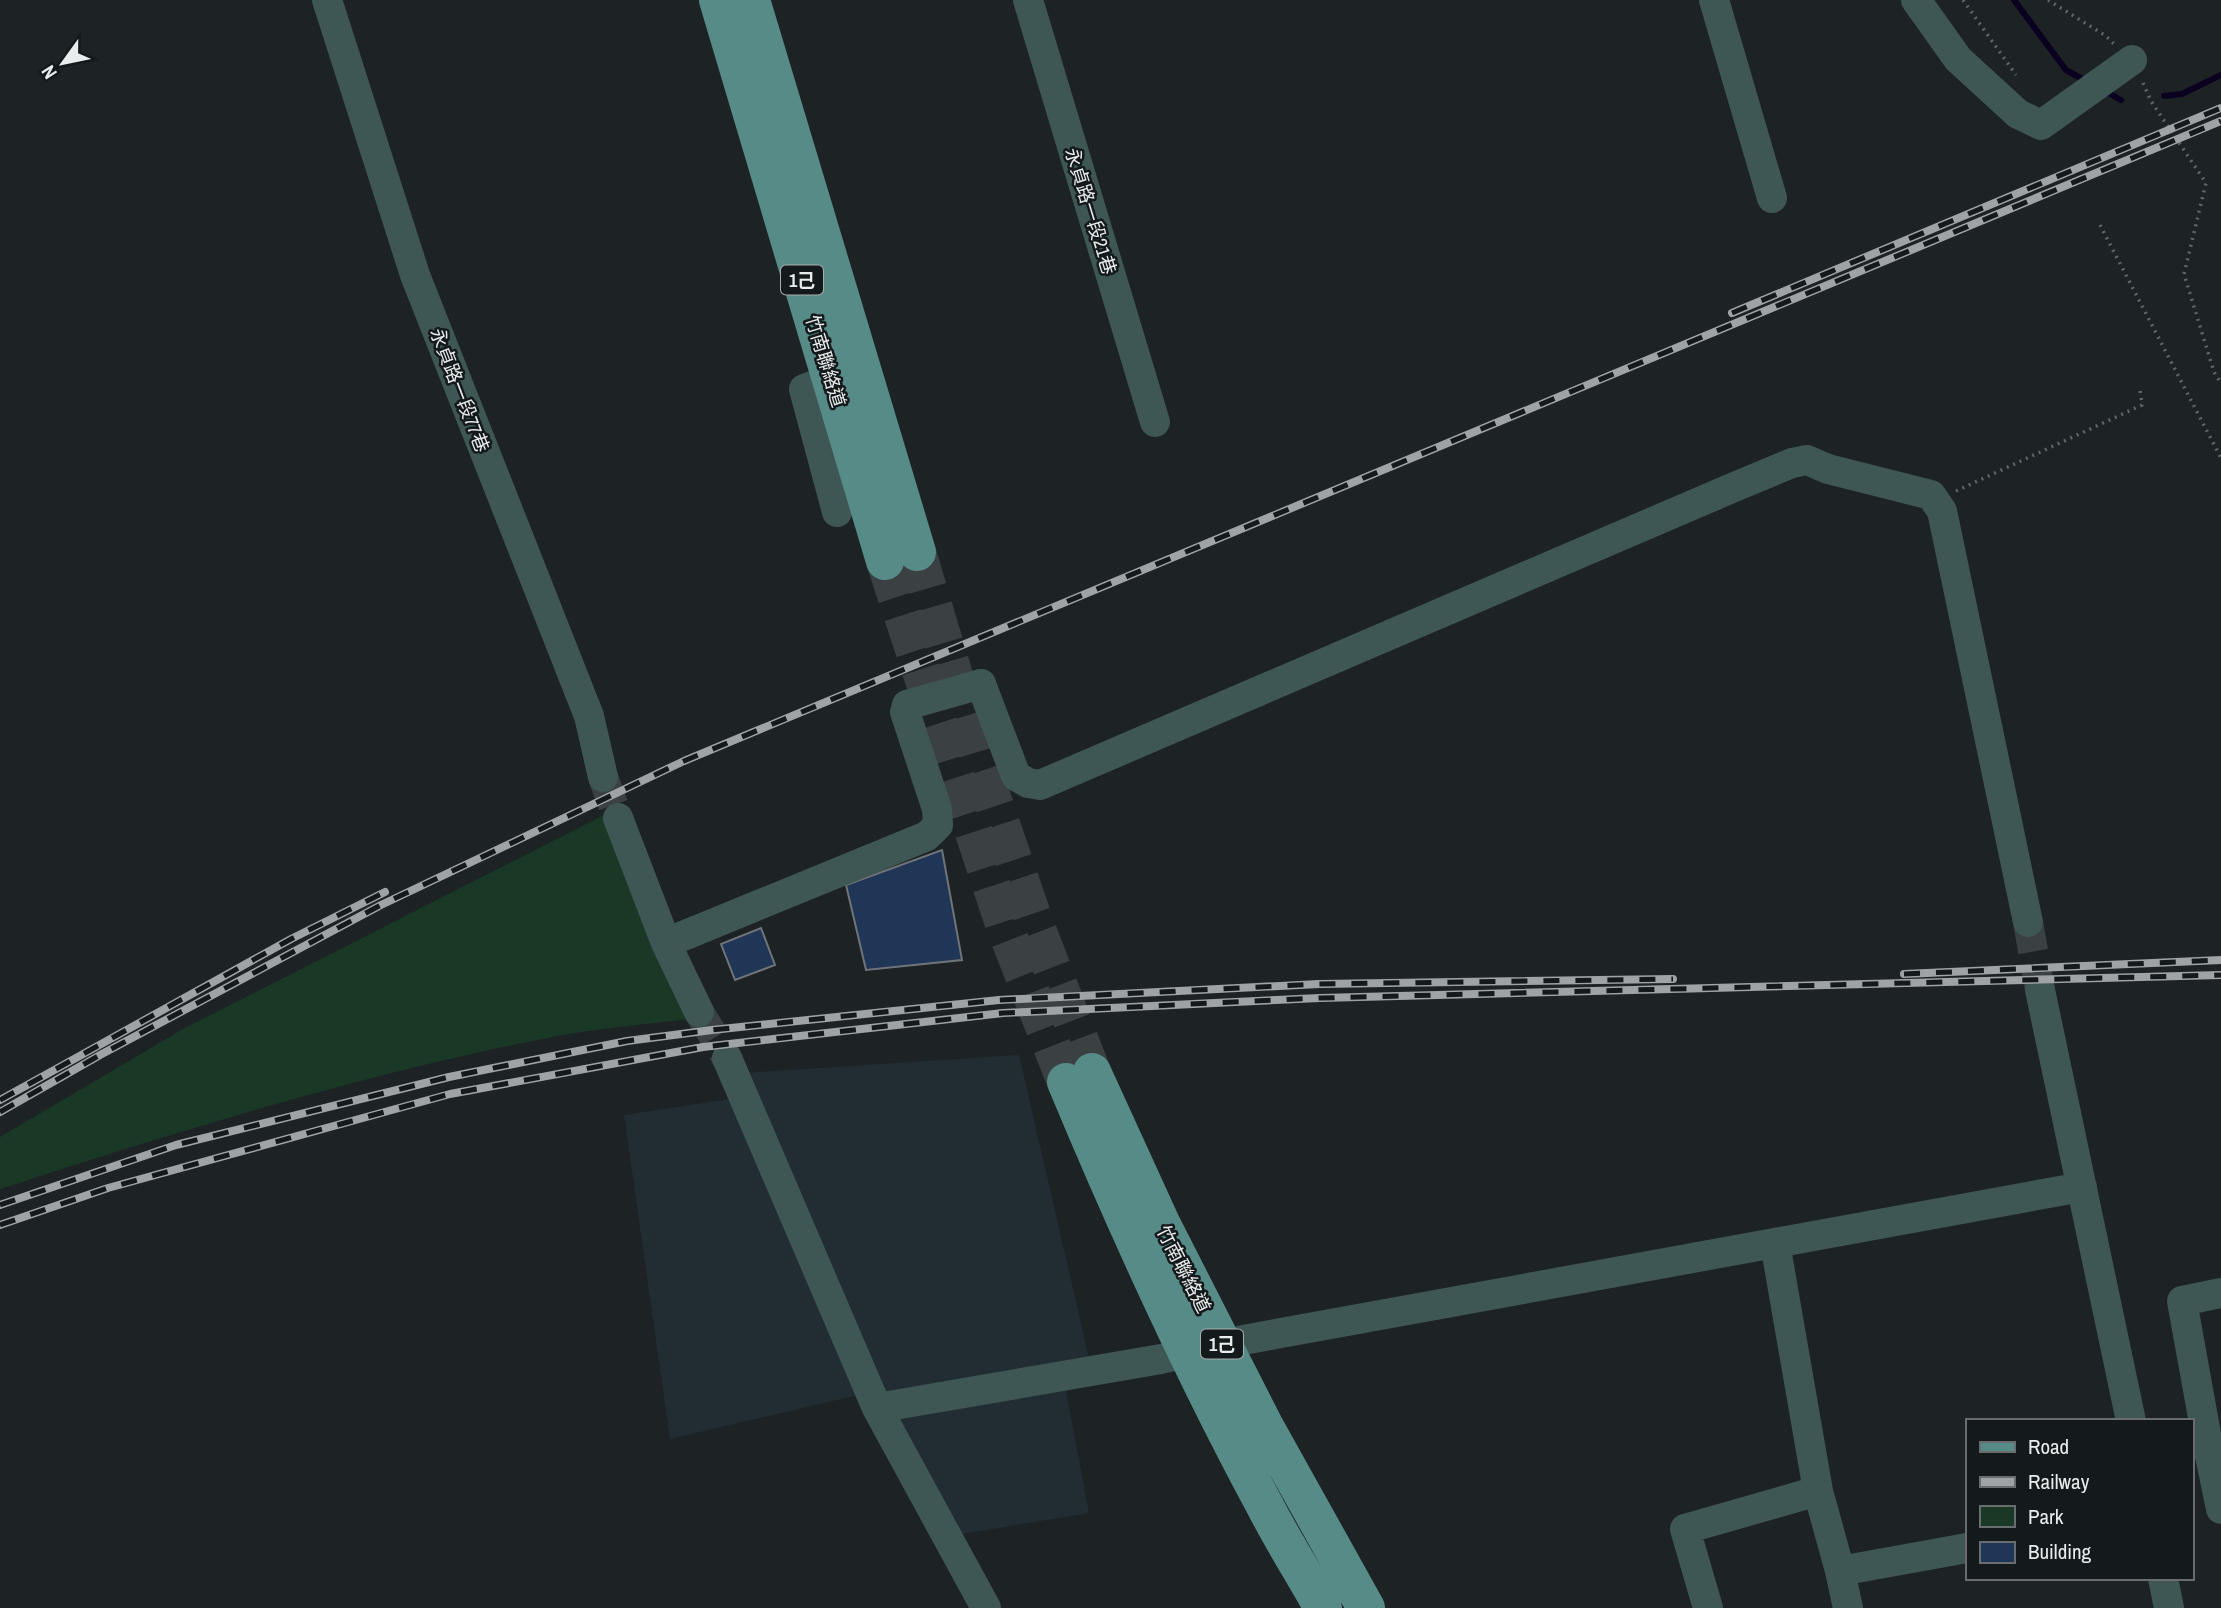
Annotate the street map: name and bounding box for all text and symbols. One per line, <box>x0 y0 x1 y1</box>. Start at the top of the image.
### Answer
north arrow <box>28 28 98 98</box>
text: N <box>35 60 63 84</box>
street label: 永貞路一段21巷 <box>1059 144 1123 278</box>
road number: 1己 <box>781 266 823 294</box>
street label: 竹南聯絡道 <box>800 312 852 410</box>
street label: 永貞路一段77巷 <box>424 324 496 456</box>
street label: 竹南聯絡道 <box>1151 1221 1217 1317</box>
road number: 1己 <box>1201 1330 1243 1358</box>
legend <box>1966 1419 2193 1580</box>
text: Road <box>2028 1432 2069 1461</box>
text: Railway <box>2028 1467 2090 1496</box>
text: Park <box>2028 1502 2064 1531</box>
text: Building <box>2028 1537 2092 1566</box>

